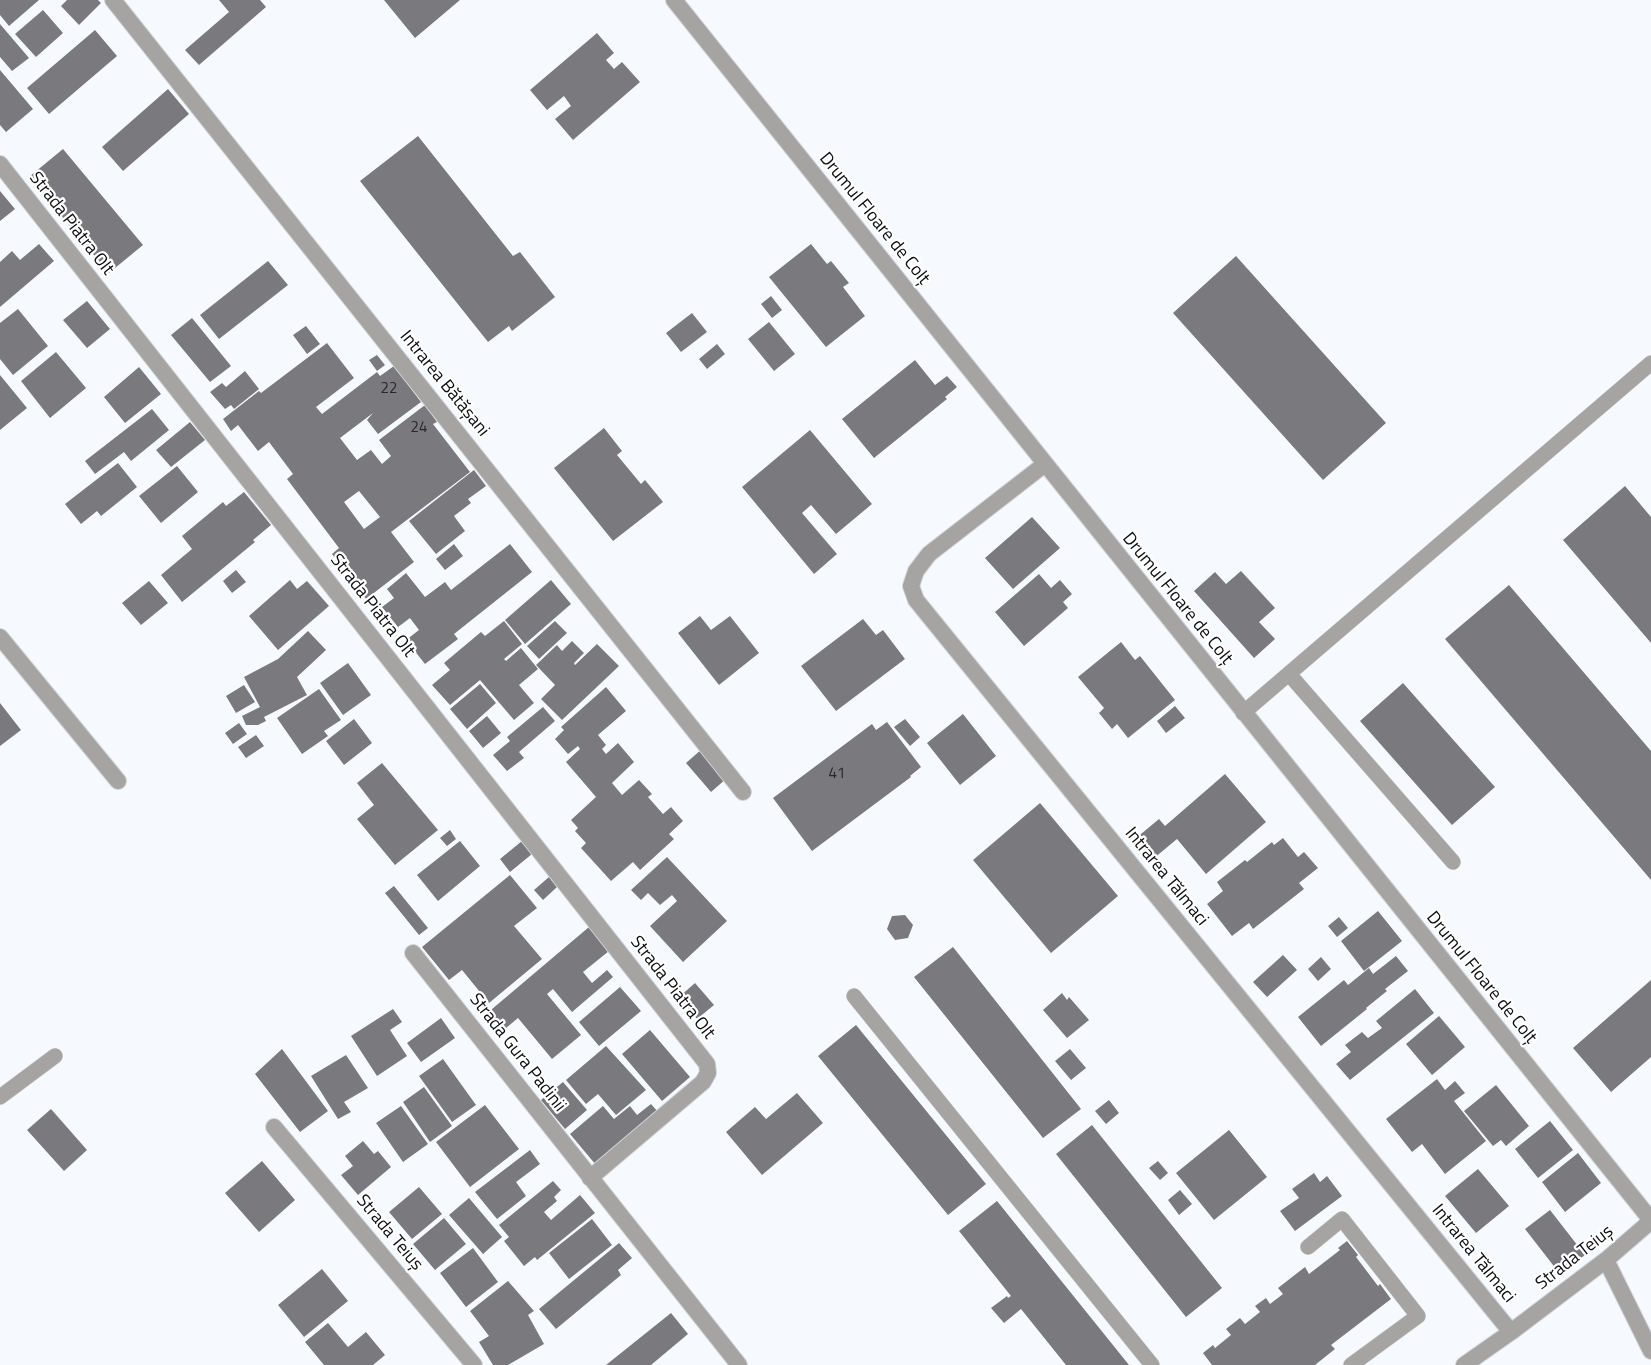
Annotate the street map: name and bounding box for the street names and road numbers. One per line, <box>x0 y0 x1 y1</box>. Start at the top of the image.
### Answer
street label: Drumul Floare de Colț <box>814 149 934 289</box>
street label: Strada Piatra Olt <box>24 168 118 280</box>
street label: Intrarea Bătășani <box>395 327 493 441</box>
street label: Drumul Floare de Colț <box>1117 529 1237 669</box>
street label: Strada Piatra Olt <box>325 550 419 662</box>
street label: Intrarea Tălmaci <box>1120 823 1212 931</box>
street label: Drumul Floare de Colț <box>1421 908 1541 1048</box>
street label: Strada Piatra Olt <box>625 932 719 1044</box>
street label: Strada Gura Padinii <box>464 990 570 1116</box>
street label: Strada Teiuș <box>351 1191 427 1275</box>
street label: Intrarea Tălmaci <box>1427 1200 1519 1308</box>
street label: Strada Teiuș <box>1532 1221 1618 1295</box>

